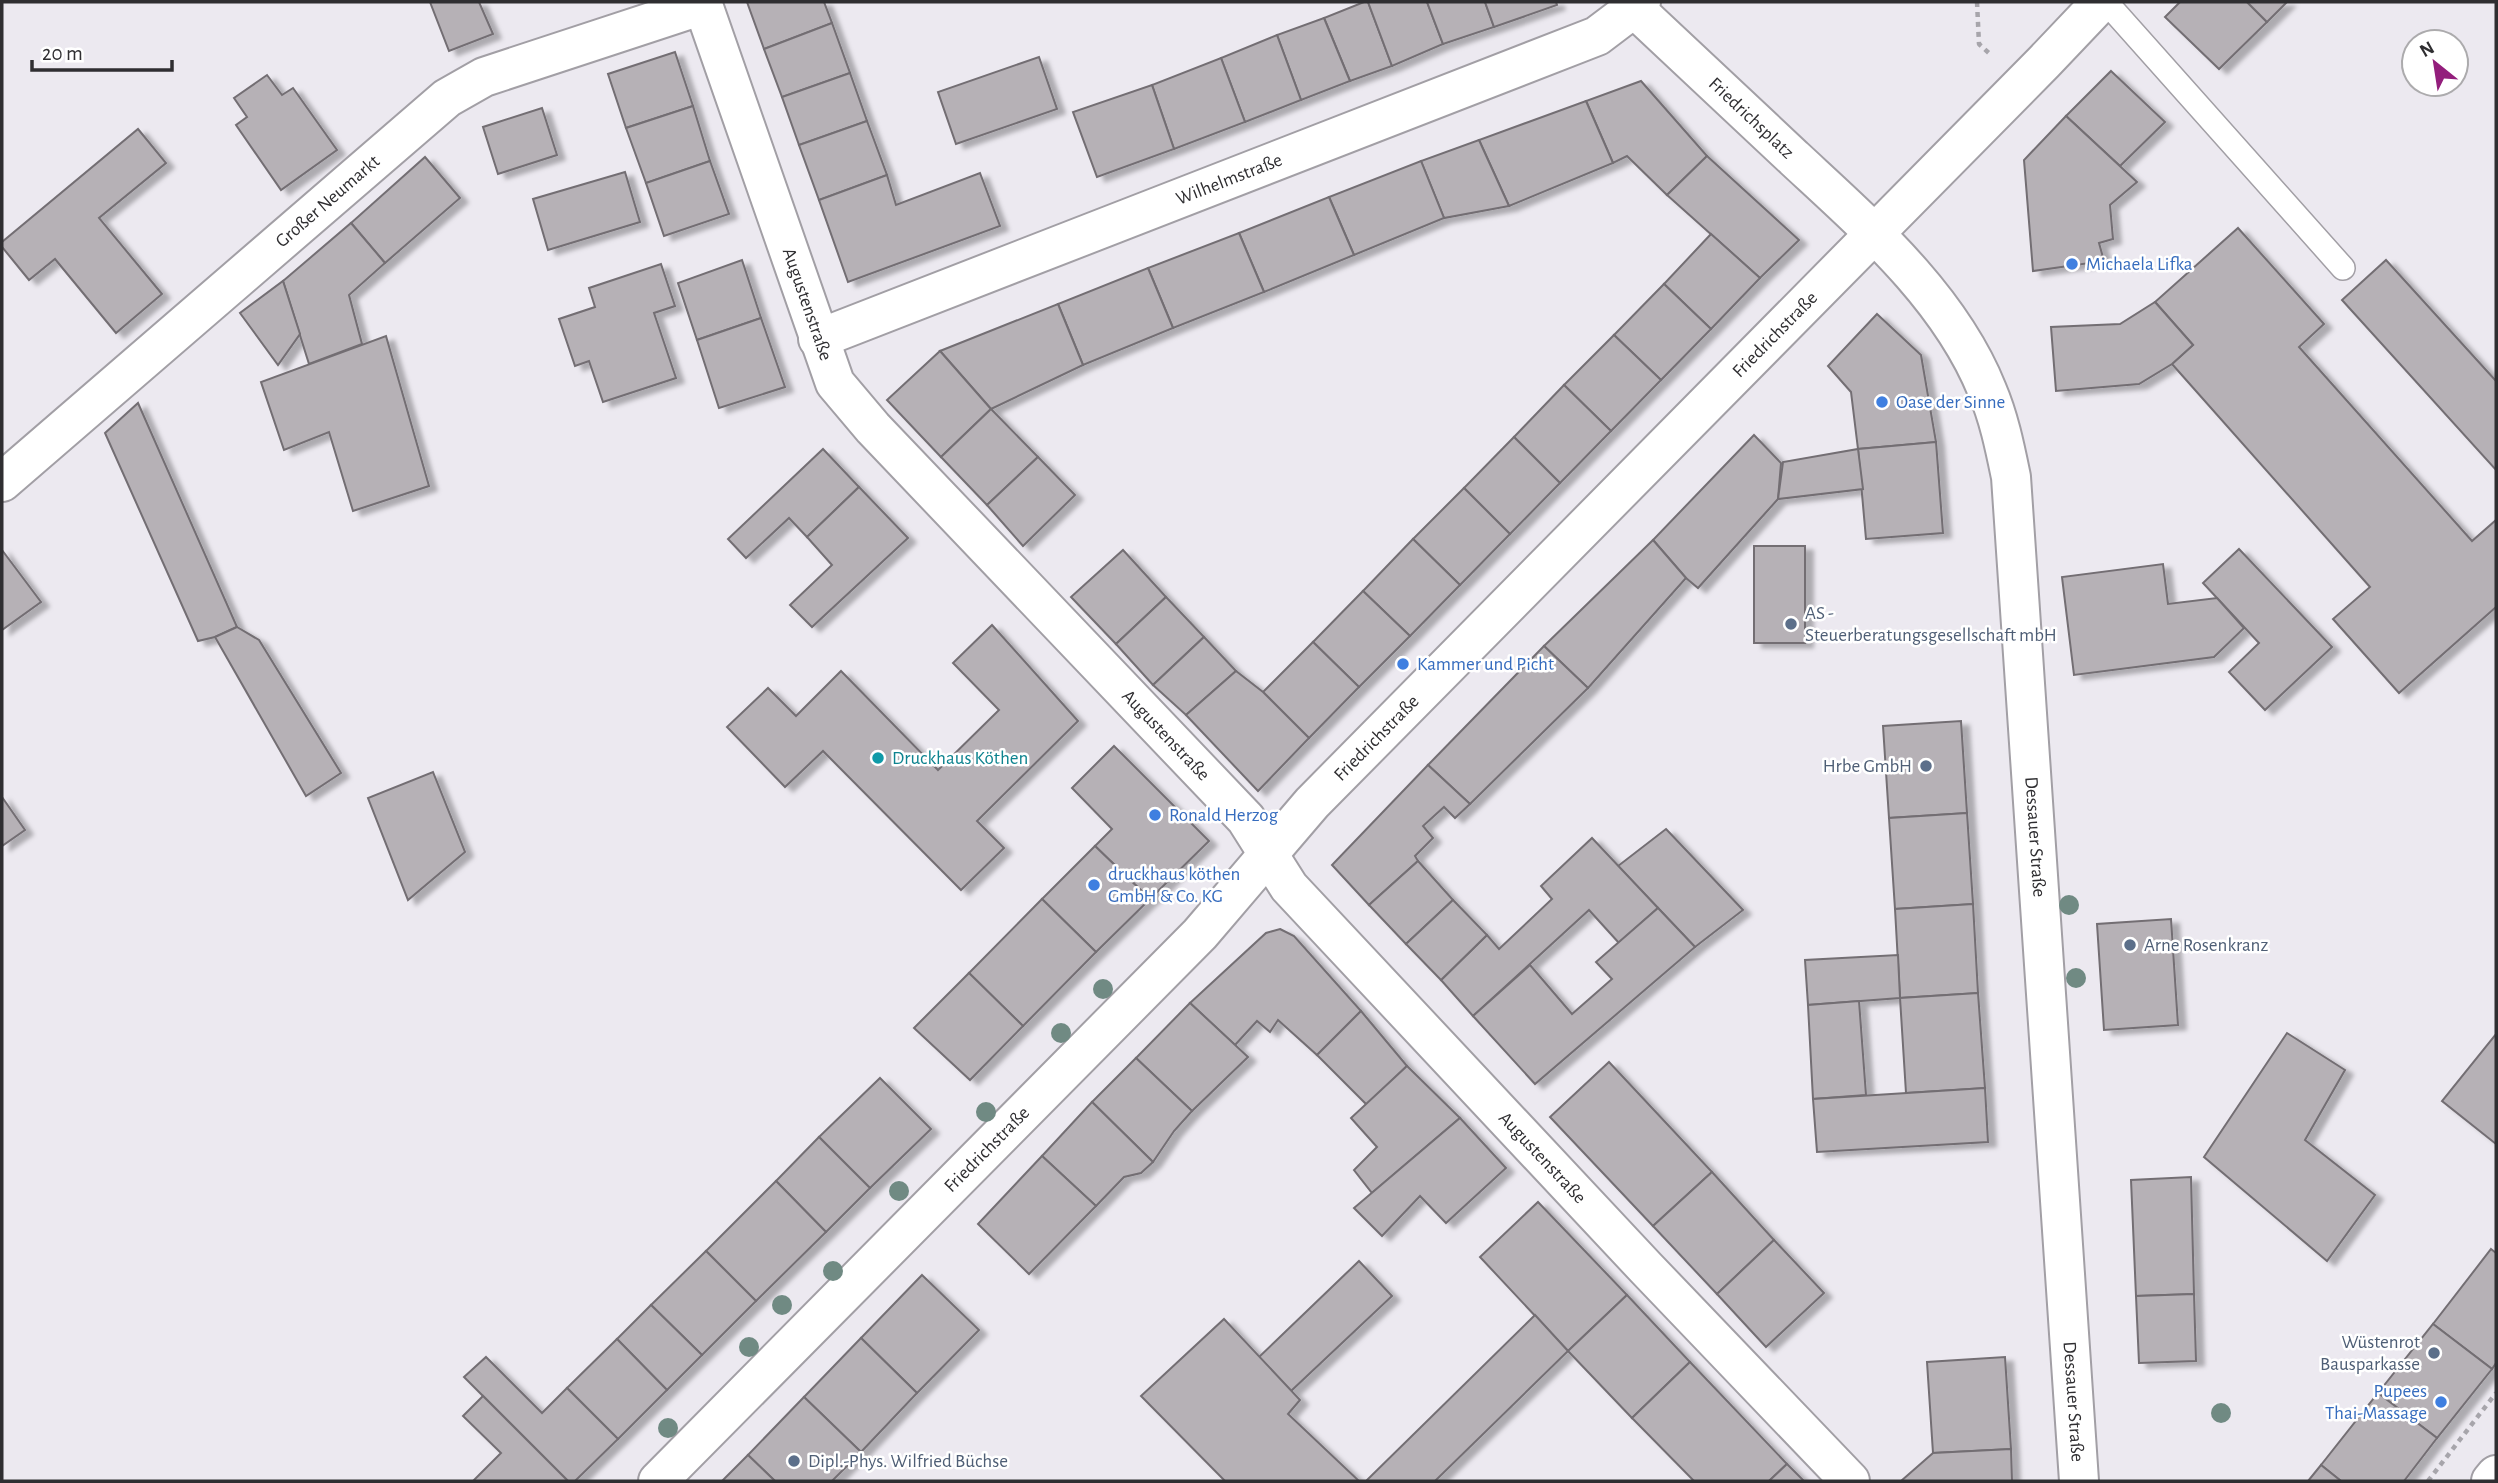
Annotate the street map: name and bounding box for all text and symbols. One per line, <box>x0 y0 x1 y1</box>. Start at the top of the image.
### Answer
scale bar <box>32 28 172 72</box>
north arrow <box>2400 28 2470 98</box>
text: N <box>2417 38 2438 61</box>
text: 20 m <box>42 43 83 64</box>
street label: Friedrichsplatz <box>1705 74 1798 162</box>
street label: Wilhelmstraße <box>1173 150 1285 208</box>
street label: Großer Neumarkt <box>272 151 383 251</box>
street label: Augustenstraße <box>779 245 836 363</box>
place label: Michaela Lifka <box>2086 255 2193 274</box>
marker: Michaela Lifka <box>2064 256 2080 272</box>
street label: Friedrichstraße <box>1729 288 1821 381</box>
place label: Oase der Sinne <box>1896 393 2005 412</box>
marker: Oase der Sinne <box>1874 394 1890 410</box>
place label: AS - Steuerberatungsgesellschaft mbH <box>1805 604 2057 645</box>
marker: AS - Steuerberatungsgesellschaft mbH <box>1783 616 1799 632</box>
place label: Kammer und Picht <box>1417 655 1554 674</box>
marker: Kammer und Picht <box>1395 656 1411 672</box>
street label: Augustenstraße <box>1119 686 1214 784</box>
street label: Friedrichstraße <box>1330 691 1422 784</box>
place label: Druckhaus Köthen <box>892 749 1028 768</box>
marker: Druckhaus Köthen <box>870 750 886 766</box>
place label: Hrbe GmbH <box>1823 757 1912 776</box>
marker: Hrbe GmbH <box>1918 758 1934 774</box>
street label: Dessauer Straße <box>2022 776 2049 898</box>
place label: Ronald Herzog <box>1169 806 1279 825</box>
marker: Ronald Herzog <box>1147 807 1163 823</box>
place label: druckhaus köthen GmbH & Co. KG <box>1108 865 1240 906</box>
marker: druckhaus köthen GmbH & Co. KG <box>1086 877 1102 893</box>
place label: Arne Rosenkranz <box>2144 936 2268 955</box>
marker: Arne Rosenkranz <box>2122 937 2138 953</box>
street label: Friedrichstraße <box>941 1103 1033 1196</box>
street label: Augustenstraße <box>1495 1108 1590 1207</box>
place label: Wüstenrot Bausparkasse <box>2320 1333 2420 1374</box>
street label: Dessauer Straße <box>2060 1341 2087 1462</box>
marker: Wüstenrot Bausparkasse <box>2426 1345 2442 1361</box>
place label: Pupees Thai-Massage <box>2325 1382 2427 1423</box>
marker: Pupees Thai-Massage <box>2433 1394 2449 1410</box>
place label: Dipl.-Phys. Wilfried Büchse <box>808 1452 1008 1471</box>
marker: Dipl.-Phys. Wilfried Büchse <box>786 1453 802 1469</box>

